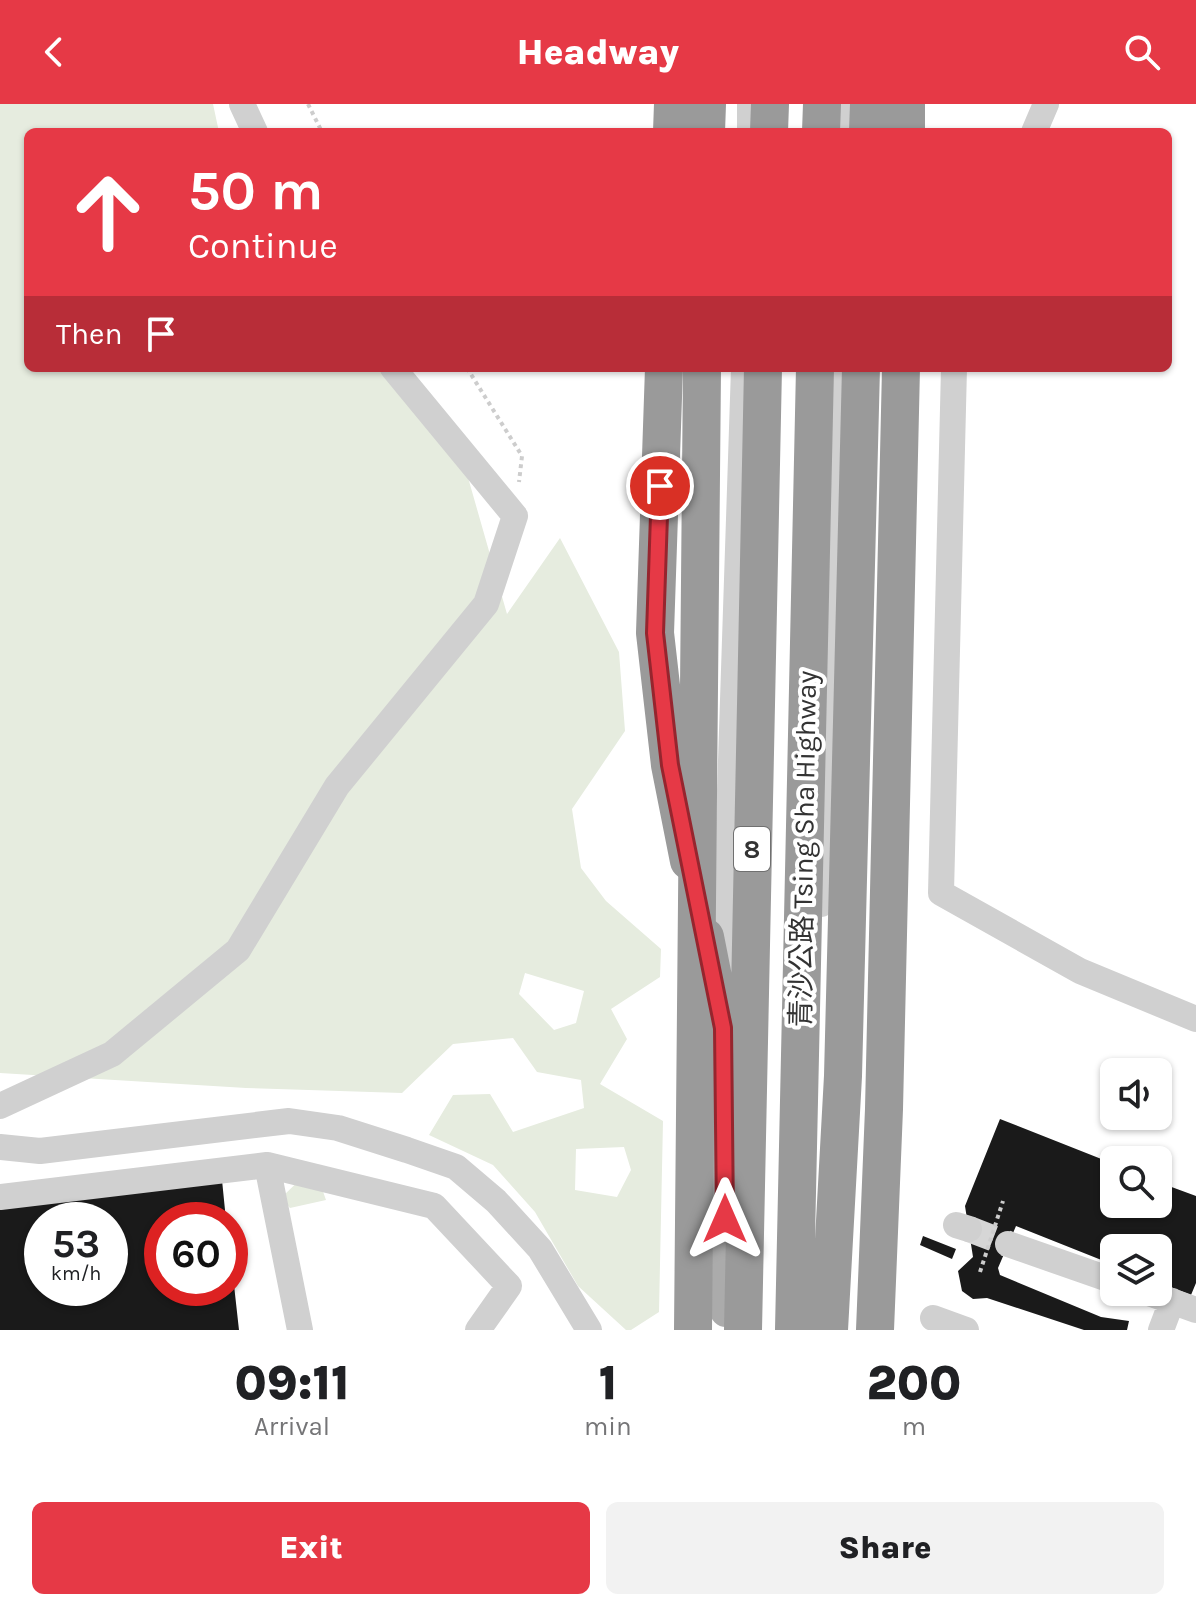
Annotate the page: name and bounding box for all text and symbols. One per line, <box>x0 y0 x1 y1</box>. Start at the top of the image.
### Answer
icon: back <box>32 30 76 74</box>
icon: search <box>1120 30 1164 74</box>
text: Headway <box>517 31 679 73</box>
text: 50 m <box>188 158 323 223</box>
icon: ahead <box>56 160 160 264</box>
text: Continue <box>188 225 338 267</box>
icon: arrive <box>139 312 183 356</box>
text: Then <box>56 316 123 352</box>
pin <box>626 452 694 520</box>
icon: arrive <box>638 464 682 508</box>
street label: 青沙公路 Tsing Sha Highway <box>784 670 823 1028</box>
road number: 8 <box>734 827 770 871</box>
map controls <box>1100 1058 1172 1306</box>
button: sound <box>1100 1058 1172 1130</box>
button: search <box>1100 1146 1172 1218</box>
position arrow <box>683 1177 767 1261</box>
speed limit sign: 60 <box>144 1202 248 1306</box>
text: 53 <box>52 1220 100 1267</box>
button: layers <box>1100 1234 1172 1306</box>
text: km/h <box>51 1262 101 1285</box>
text: 09:11 <box>235 1355 349 1411</box>
text: 1 <box>599 1355 617 1411</box>
text: 200 <box>866 1355 961 1411</box>
text: Arrival <box>254 1411 330 1442</box>
text: min <box>584 1411 632 1442</box>
text: m <box>902 1411 926 1442</box>
button: Exit <box>32 1502 590 1594</box>
button: Share <box>606 1502 1164 1594</box>

